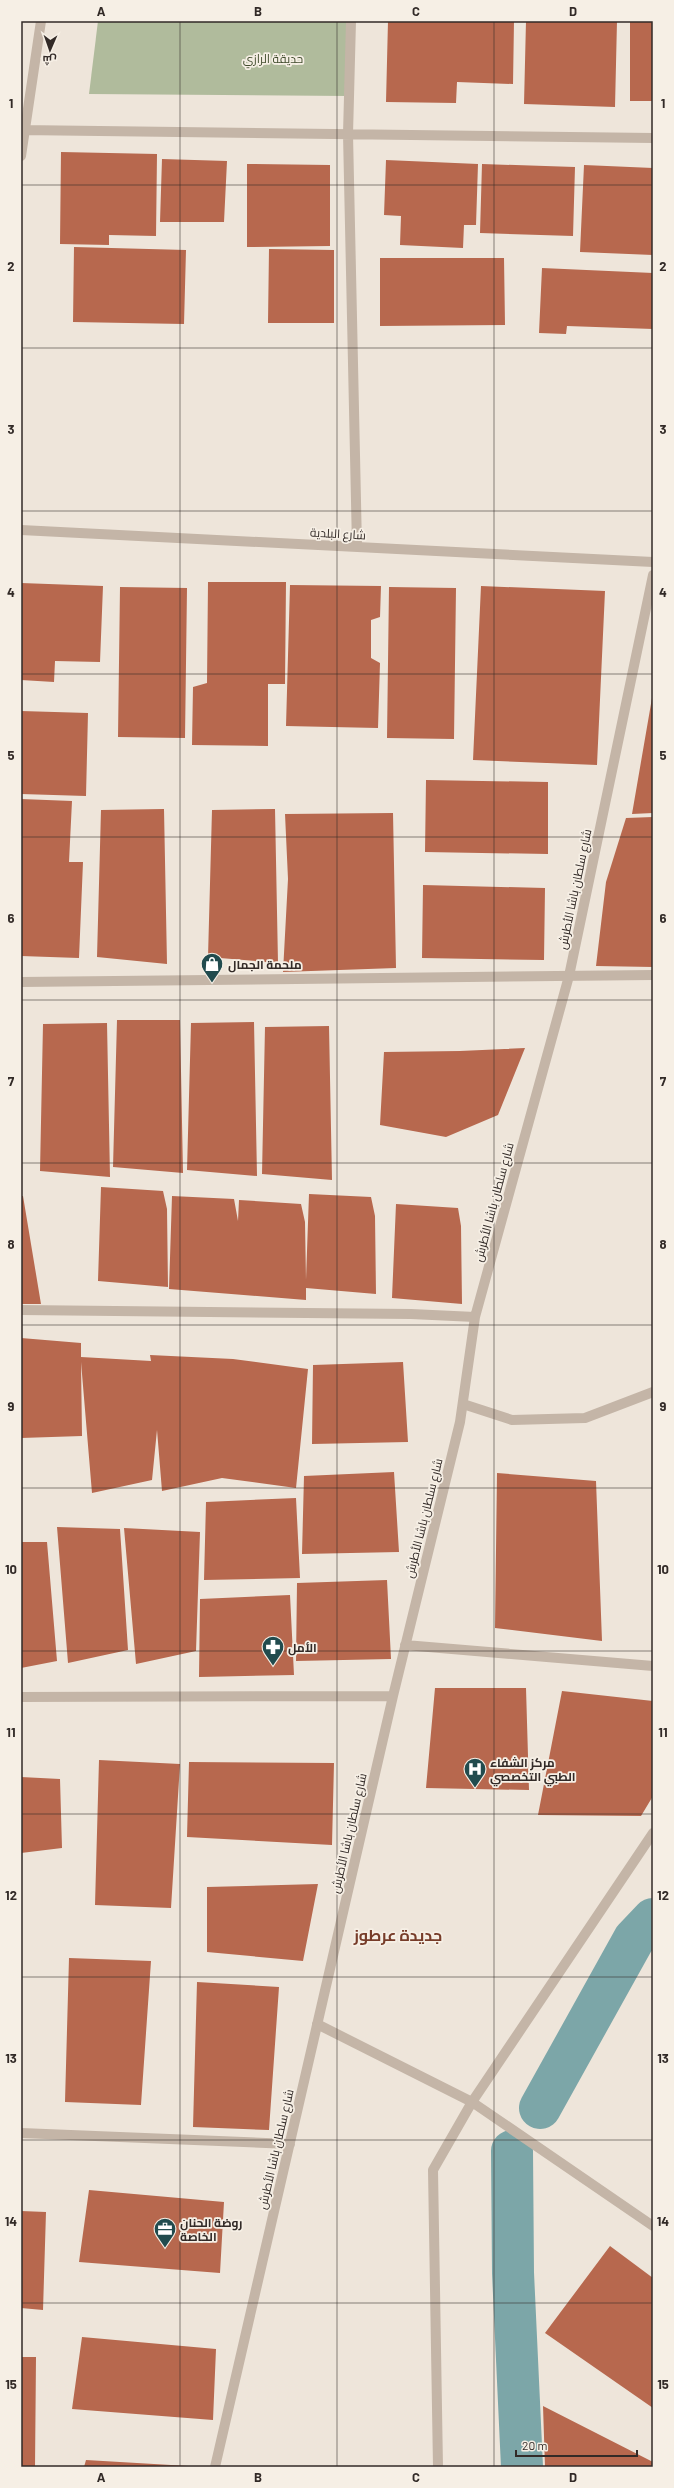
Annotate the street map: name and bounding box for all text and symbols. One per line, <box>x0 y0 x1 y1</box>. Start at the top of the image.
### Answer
text: A <box>97 3 106 19</box>
text: B <box>254 3 262 19</box>
text: C <box>412 3 420 19</box>
text: D <box>569 3 577 19</box>
north arrow <box>30 30 70 70</box>
park label: حديقة الرازي <box>243 51 303 69</box>
text: ش <box>42 53 57 67</box>
text: 1 <box>9 95 13 111</box>
text: 1 <box>661 95 665 111</box>
text: 2 <box>7 258 15 274</box>
text: 2 <box>659 258 667 274</box>
text: 3 <box>7 421 15 437</box>
text: 3 <box>659 421 667 437</box>
street label: شارع البلدية <box>310 525 366 543</box>
text: 4 <box>7 584 15 600</box>
text: 4 <box>659 584 667 600</box>
text: 5 <box>7 747 15 763</box>
text: 5 <box>659 747 667 763</box>
street label: شارع سلطان باشا الأطرش <box>554 827 596 951</box>
text: 6 <box>8 910 15 926</box>
text: 6 <box>660 910 667 926</box>
shop icon: ملحمة الجمال <box>199 951 225 984</box>
place label: ملحمة الجمال <box>228 957 302 973</box>
text: 7 <box>8 1073 15 1089</box>
text: 7 <box>660 1073 667 1089</box>
street label: شارع سلطان باشا الأطرش <box>470 1141 518 1264</box>
text: 8 <box>7 1236 15 1252</box>
text: 8 <box>659 1236 667 1252</box>
text: 9 <box>8 1398 15 1414</box>
text: 9 <box>660 1398 667 1414</box>
street label: شارع سلطان باشا الأطرش <box>401 1457 447 1580</box>
text: 10 <box>5 1561 17 1577</box>
text: 10 <box>657 1561 669 1577</box>
pharmacy icon: الأمل <box>260 1634 286 1667</box>
place label: الأمل <box>288 1640 317 1656</box>
text: 11 <box>6 1724 16 1740</box>
text: 11 <box>658 1724 668 1740</box>
place label: مركز الشفاء الطبي التخصصي <box>490 1755 575 1787</box>
hospital icon: مركز الشفاء الطبي التخصصي <box>462 1756 488 1789</box>
street label: شارع سلطان باشا الأطرش <box>327 1772 371 1895</box>
text: 12 <box>5 1887 17 1903</box>
text: 12 <box>657 1887 669 1903</box>
district label: جديدة عرطوز <box>353 1925 442 1945</box>
text: 13 <box>5 2050 17 2066</box>
text: 13 <box>657 2050 669 2066</box>
street label: شارع سلطان باشا الأطرش <box>254 2088 298 2211</box>
text: 14 <box>5 2213 17 2229</box>
text: 14 <box>657 2213 669 2229</box>
place label: روضة الحنان الخاصة <box>180 2215 243 2243</box>
office icon: روضة الحنان الخاصة <box>152 2216 178 2249</box>
text: 15 <box>5 2376 17 2392</box>
text: 15 <box>657 2376 669 2392</box>
scale bar <box>516 2432 637 2458</box>
text: 20 m <box>522 2438 548 2452</box>
text: A <box>97 2469 106 2485</box>
text: B <box>254 2469 262 2485</box>
text: C <box>412 2469 420 2485</box>
text: D <box>569 2469 577 2485</box>

